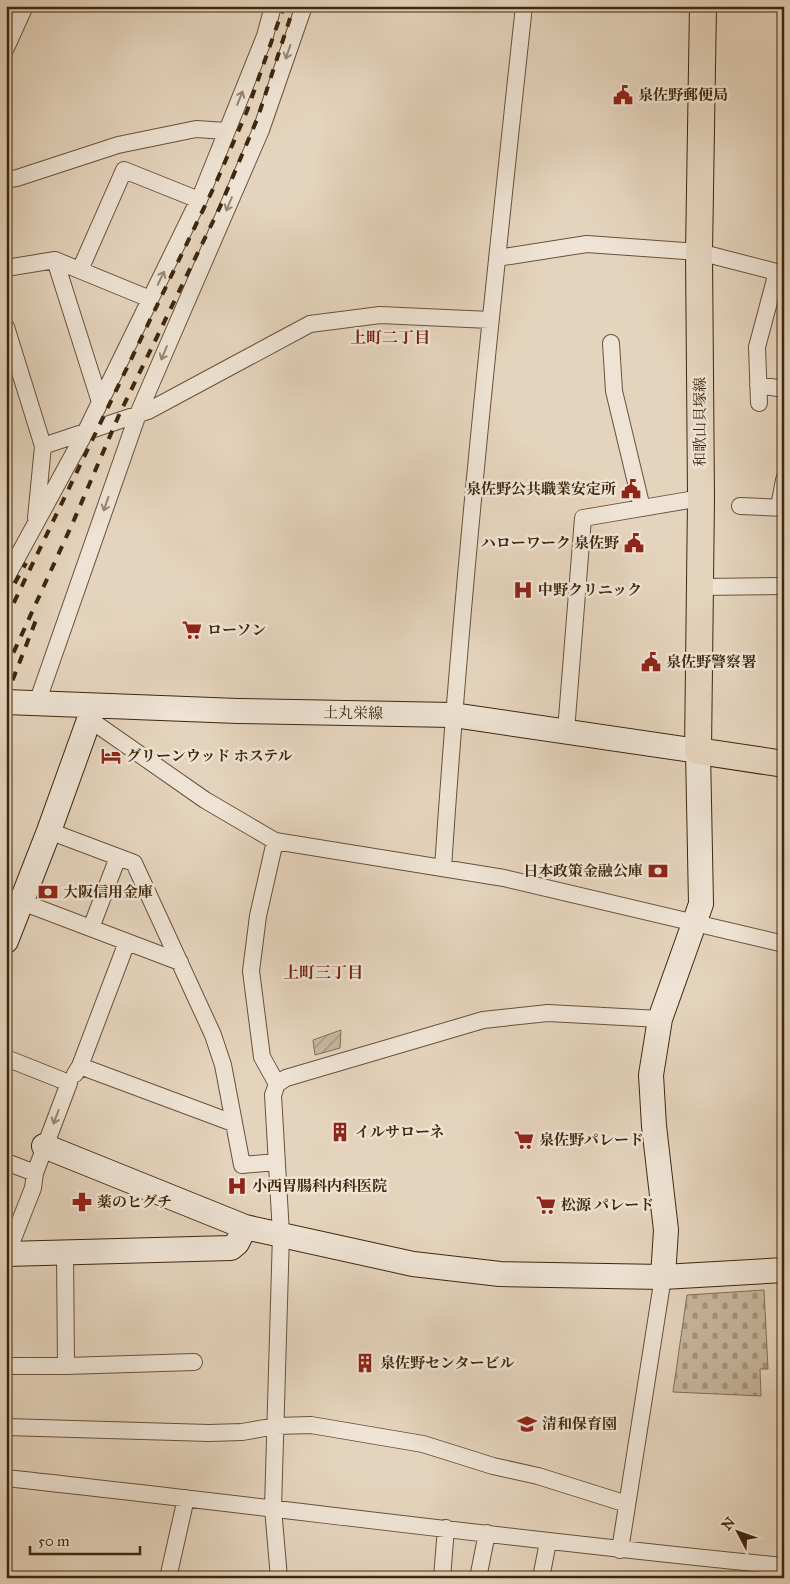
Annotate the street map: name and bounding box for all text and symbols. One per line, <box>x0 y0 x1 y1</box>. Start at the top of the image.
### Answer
one-way arrow <box>283 44 292 60</box>
public building icon: 泉佐野郵便局 <box>612 84 634 106</box>
place label: 泉佐野郵便局 <box>638 86 728 104</box>
one-way arrow <box>236 91 246 106</box>
one-way arrow <box>223 196 233 211</box>
one-way arrow <box>157 271 166 286</box>
district label: 上町二丁目 <box>350 328 430 347</box>
one-way arrow <box>159 345 169 360</box>
street label: 和歌山貝塚線 <box>691 377 709 467</box>
public building icon: 泉佐野公共職業安定所 <box>620 478 642 500</box>
place label: 泉佐野公共職業安定所 <box>466 480 616 498</box>
one-way arrow <box>101 496 110 512</box>
public building icon: ハローワーク 泉佐野 <box>623 532 645 554</box>
place label: ハローワーク 泉佐野 <box>481 534 620 552</box>
hospital icon: 中野クリニック <box>512 579 534 601</box>
place label: 中野クリニック <box>538 581 642 599</box>
supermarket icon: ローソン <box>181 619 203 641</box>
place label: ローソン <box>207 621 266 639</box>
public building icon: 泉佐野警察署 <box>640 651 662 673</box>
place label: 泉佐野警察署 <box>666 653 756 671</box>
street label: 土丸栄線 <box>323 703 383 723</box>
hotel icon: グリーンウッド ホステル <box>100 745 122 767</box>
place label: グリーンウッド ホステル <box>126 747 293 765</box>
bank icon: 日本政策金融公庫 <box>647 860 669 882</box>
place label: 日本政策金融公庫 <box>523 862 643 880</box>
bank icon: 大阪信用金庫 <box>37 881 59 903</box>
place label: 大阪信用金庫 <box>63 883 153 901</box>
district label: 上町三丁目 <box>283 963 363 982</box>
one-way arrow <box>51 1109 60 1124</box>
building icon: イルサローネ <box>329 1121 351 1143</box>
place label: イルサローネ <box>355 1123 444 1141</box>
supermarket icon: 泉佐野パレード <box>513 1129 535 1151</box>
place label: 泉佐野パレード <box>539 1131 644 1149</box>
hospital icon: 小西胃腸科内科医院 <box>226 1175 248 1197</box>
place label: 小西胃腸科内科医院 <box>252 1177 387 1195</box>
pharmacy icon: 薬のヒグチ <box>71 1191 93 1213</box>
place label: 薬のヒグチ <box>97 1193 172 1211</box>
supermarket icon: 松源 パレード <box>535 1194 557 1216</box>
place label: 松源 パレード <box>561 1196 654 1214</box>
building icon: 泉佐野センタービル <box>354 1352 376 1374</box>
place label: 泉佐野センタービル <box>380 1354 514 1372</box>
school or university icon: 清和保育園 <box>516 1413 538 1435</box>
place label: 清和保育園 <box>542 1415 617 1433</box>
north arrow <box>712 1506 762 1556</box>
text: N <box>718 1514 739 1534</box>
scale bar <box>30 1524 140 1556</box>
text: 50 m <box>38 1532 70 1550</box>

